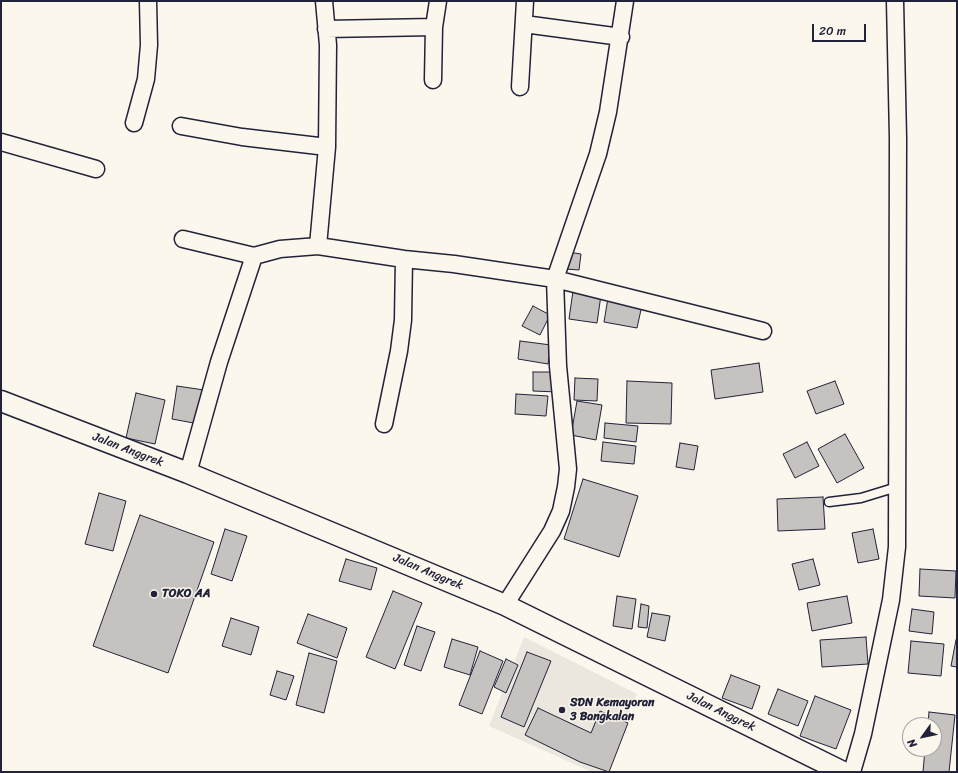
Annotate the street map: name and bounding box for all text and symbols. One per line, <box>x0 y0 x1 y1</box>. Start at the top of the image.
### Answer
scale bar <box>814 16 868 42</box>
text: 20 m <box>819 20 846 42</box>
street label: Jalan Anggrek <box>91 430 165 470</box>
street label: Jalan Anggrek <box>391 551 465 593</box>
place label: TOKO AA <box>162 587 210 601</box>
marker: TOKO AA <box>149 589 159 599</box>
street label: Jalan Anggrek <box>684 689 758 735</box>
place label: SDN Kemayoran 3 Bangkalan <box>570 696 655 724</box>
marker: SDN Kemayoran 3 Bangkalan <box>557 705 567 715</box>
north arrow <box>902 717 942 757</box>
text: N <box>902 735 922 752</box>

